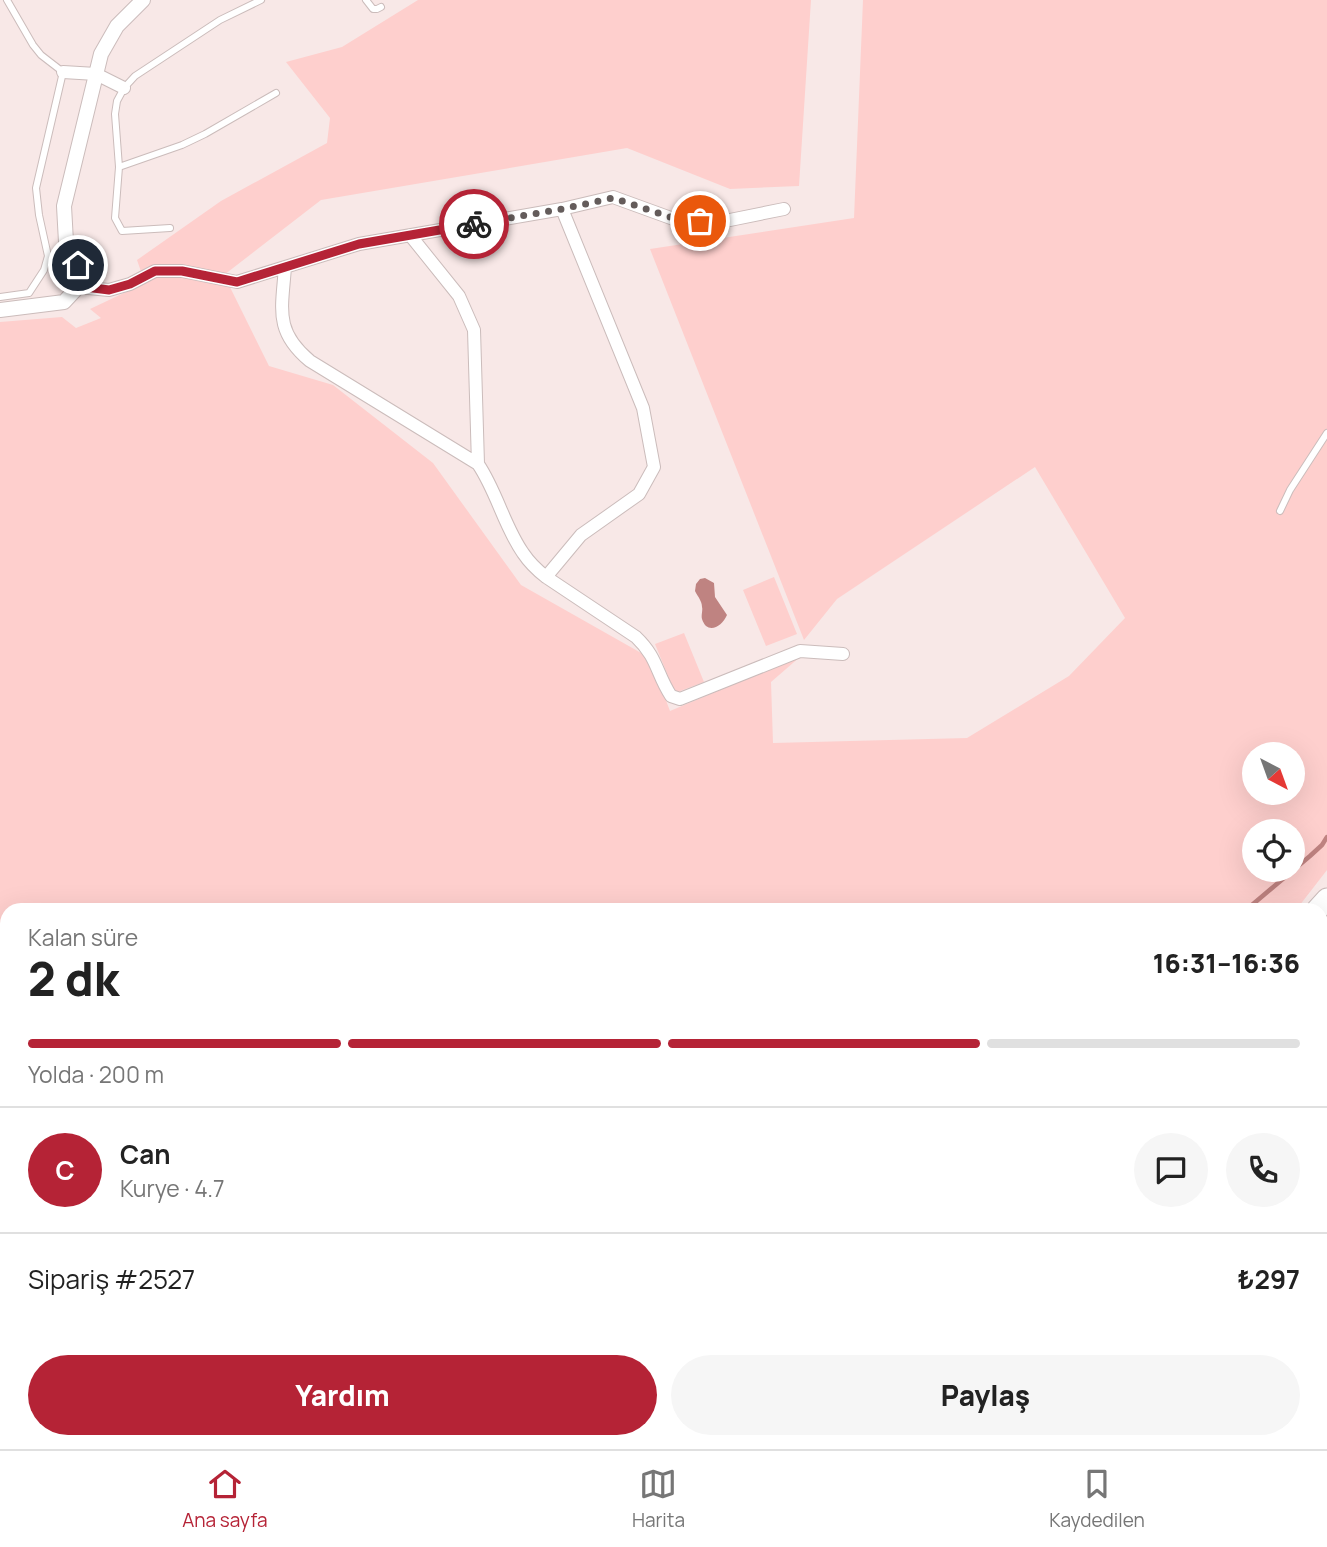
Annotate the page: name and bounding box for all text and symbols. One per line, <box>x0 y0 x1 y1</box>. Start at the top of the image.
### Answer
courier <box>439 189 509 259</box>
pin <box>670 191 730 251</box>
icon: bag <box>681 202 719 240</box>
icon: bike <box>455 205 493 243</box>
pin <box>48 235 108 295</box>
icon: home <box>59 246 97 284</box>
north arrow <box>1242 742 1306 805</box>
map controls <box>1242 742 1305 882</box>
button: locate <box>1242 819 1305 882</box>
text: Kalan süre <box>28 921 138 953</box>
text: 16:31–16:36 <box>1153 945 1300 981</box>
text: 2 dk <box>28 947 119 1010</box>
text: Yolda · 200 m <box>28 1058 164 1090</box>
button: chat <box>1134 1133 1208 1207</box>
button: phone <box>1226 1133 1300 1207</box>
text: Can <box>120 1136 170 1172</box>
text: C <box>55 1152 75 1188</box>
text: Kurye · 4.7 <box>120 1172 225 1204</box>
text: Sipariş #2527 <box>28 1261 195 1297</box>
text: ₺297 <box>1237 1261 1300 1297</box>
button: Yardım <box>28 1355 657 1435</box>
button: Paylaş <box>671 1355 1300 1435</box>
tab: Ana sayfa <box>182 1465 268 1533</box>
tab: Harita <box>632 1465 685 1533</box>
tab: Kaydedilen <box>1049 1465 1145 1533</box>

